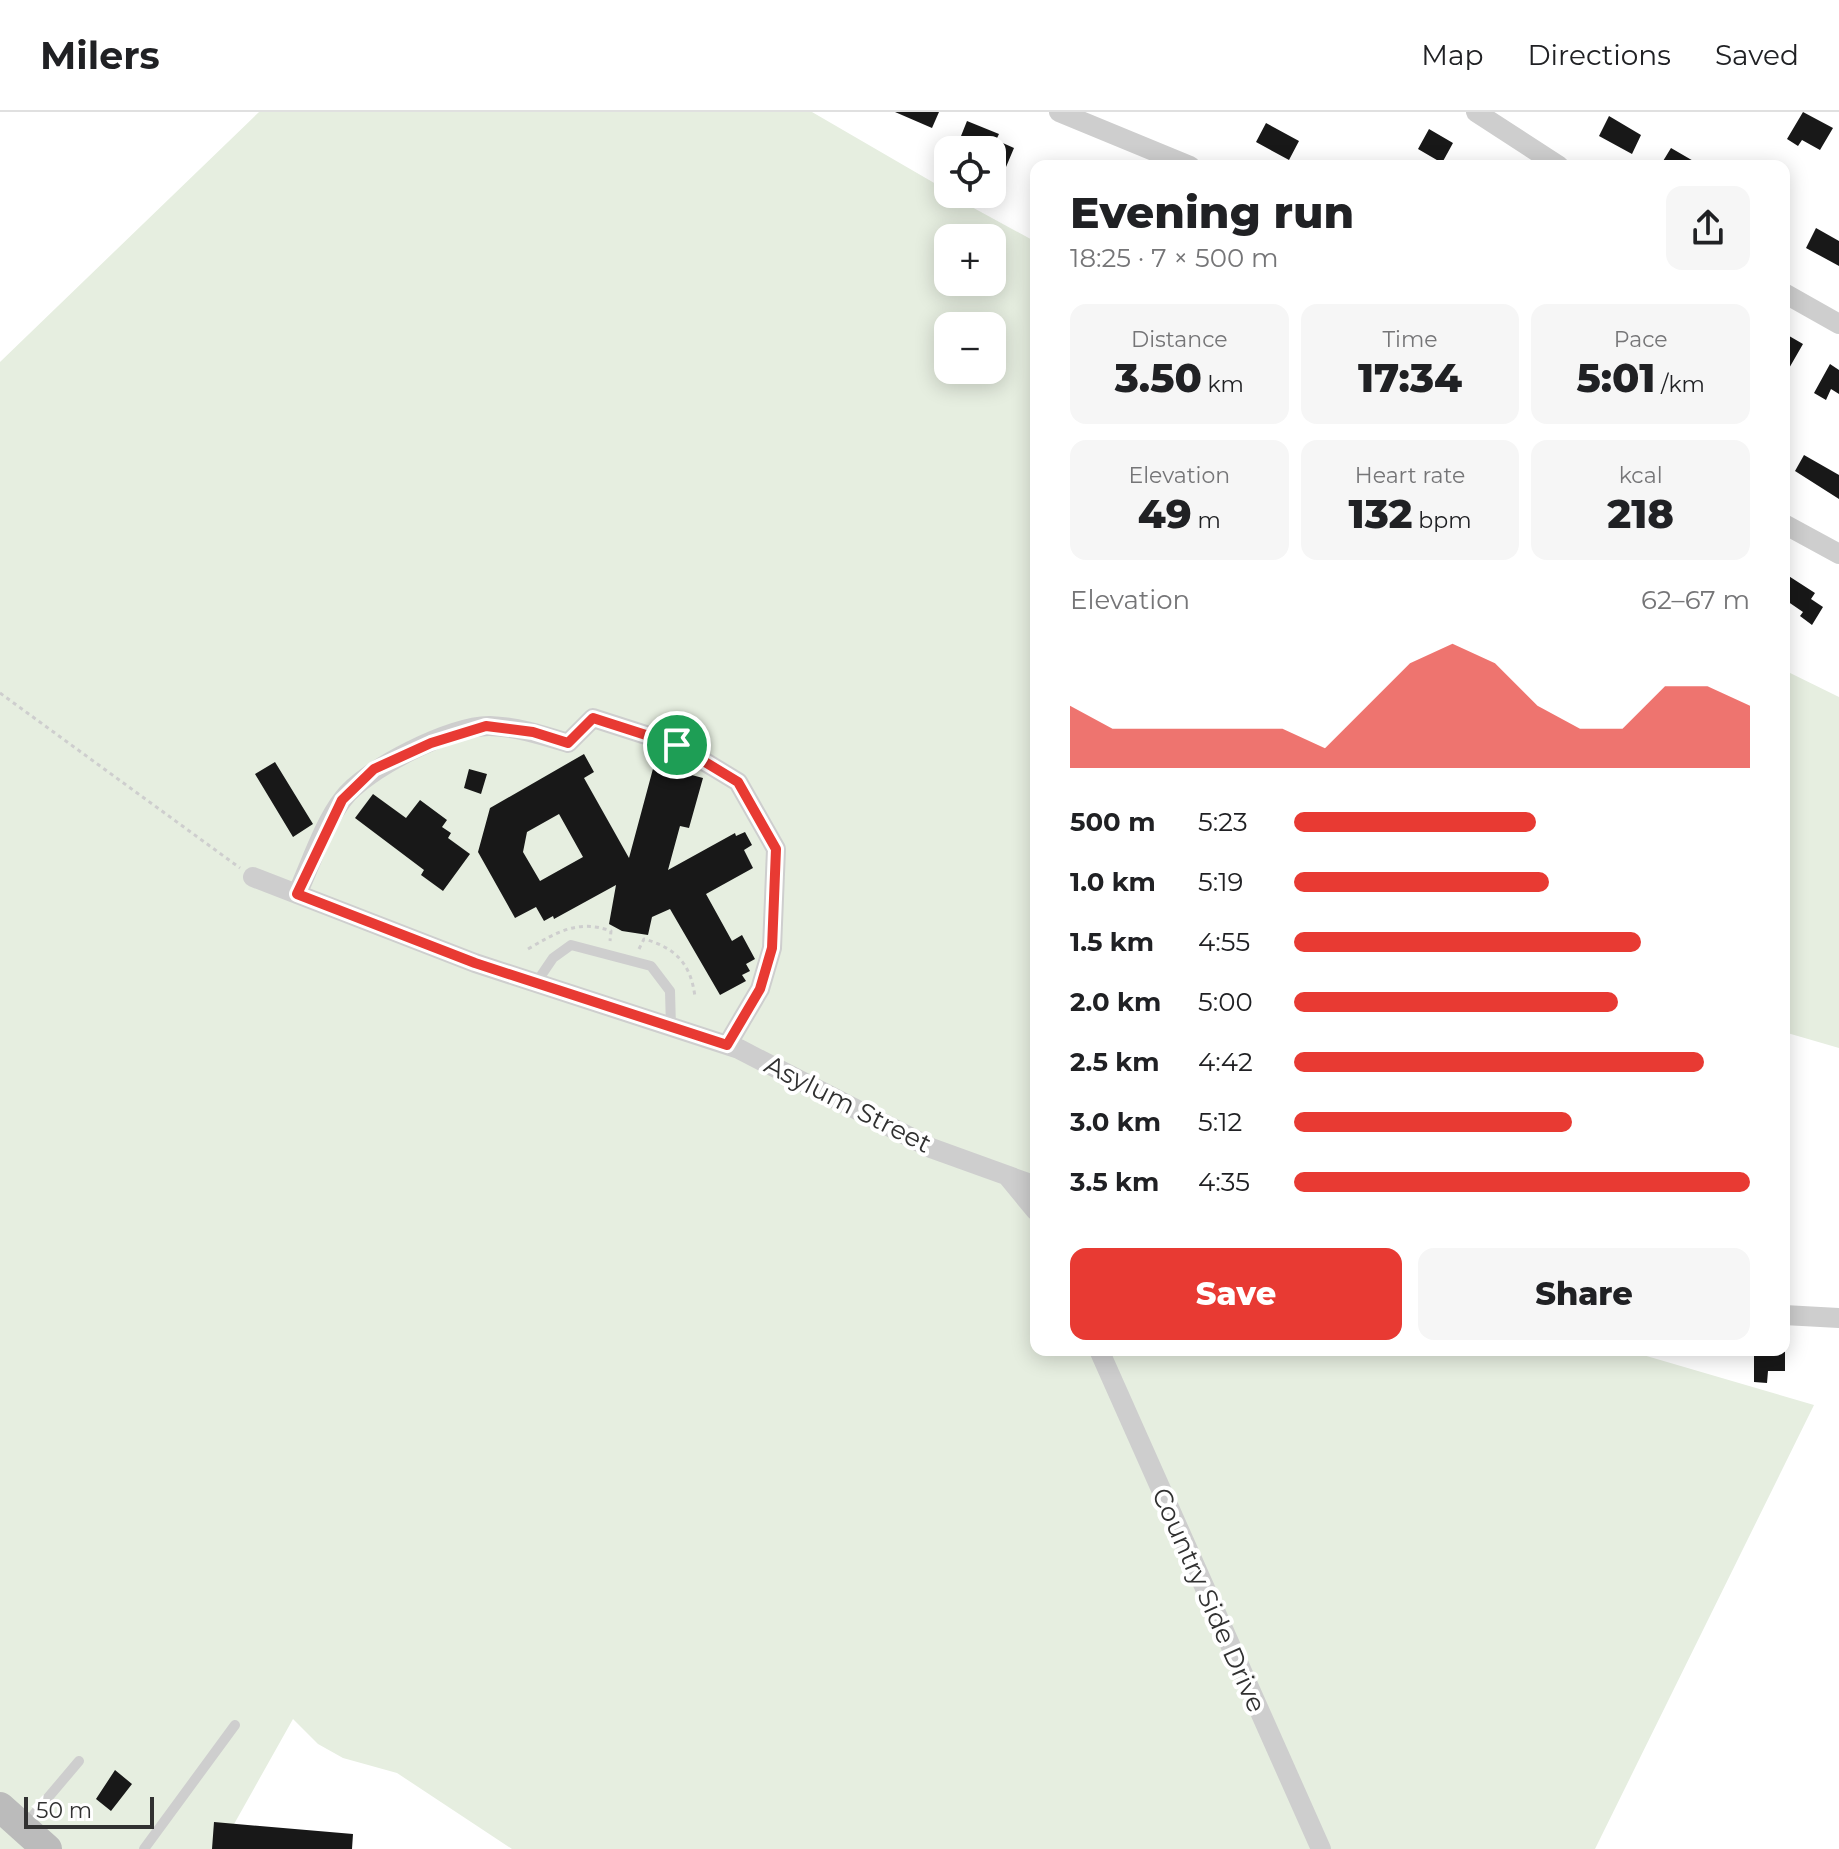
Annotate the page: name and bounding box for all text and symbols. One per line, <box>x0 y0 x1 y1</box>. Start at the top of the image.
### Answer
text: Milers <box>40 32 160 79</box>
text: Map <box>1421 38 1483 72</box>
text: Directions <box>1527 38 1671 72</box>
text: Saved <box>1715 38 1799 72</box>
map controls <box>934 136 1006 384</box>
button: locate <box>934 136 1006 208</box>
text: Evening run <box>1070 185 1354 239</box>
button: share <box>1666 186 1750 270</box>
button: + <box>934 224 1006 296</box>
text: 18:25 · 7 × 500 m <box>1070 242 1279 274</box>
button: − <box>934 312 1006 384</box>
text: Distance <box>1131 326 1228 353</box>
text: Time <box>1382 326 1438 353</box>
text: Pace <box>1614 326 1668 353</box>
text: 3.50 <box>1115 353 1202 402</box>
text: 17:34 <box>1358 353 1462 402</box>
text: 5:01 <box>1576 353 1655 402</box>
text: km <box>1202 371 1244 398</box>
text: /km <box>1655 371 1705 398</box>
text: Elevation <box>1128 462 1230 489</box>
text: Heart rate <box>1355 462 1465 489</box>
text: kcal <box>1619 462 1663 489</box>
text: 49 <box>1138 489 1192 538</box>
text: 132 <box>1348 489 1413 538</box>
text: 218 <box>1607 489 1674 538</box>
text: m <box>1192 507 1221 534</box>
text: bpm <box>1413 507 1472 534</box>
text: Elevation <box>1070 584 1190 616</box>
text: 62–67 m <box>1641 584 1750 616</box>
pin <box>643 711 711 779</box>
icon: arrive <box>655 723 699 767</box>
text: 500 m <box>1070 806 1155 838</box>
text: 5:23 <box>1198 806 1248 838</box>
text: 1.0 km <box>1070 866 1156 898</box>
text: 5:19 <box>1198 866 1243 898</box>
text: 1.5 km <box>1070 926 1154 958</box>
text: 4:55 <box>1198 926 1250 958</box>
text: 2.0 km <box>1070 986 1161 1018</box>
text: 5:00 <box>1198 986 1253 1018</box>
text: 2.5 km <box>1070 1046 1159 1078</box>
text: 4:42 <box>1198 1046 1253 1078</box>
street label: Asylum Street <box>759 1048 937 1160</box>
text: 3.0 km <box>1070 1106 1161 1138</box>
text: 5:12 <box>1198 1106 1242 1138</box>
text: 3.5 km <box>1070 1166 1159 1198</box>
text: 4:35 <box>1198 1166 1250 1198</box>
button: Save <box>1070 1248 1402 1340</box>
button: Share <box>1418 1248 1750 1340</box>
street label: Country Side Drive <box>1145 1483 1273 1717</box>
scale bar <box>24 1793 154 1829</box>
text: 50 m <box>36 1797 92 1824</box>

